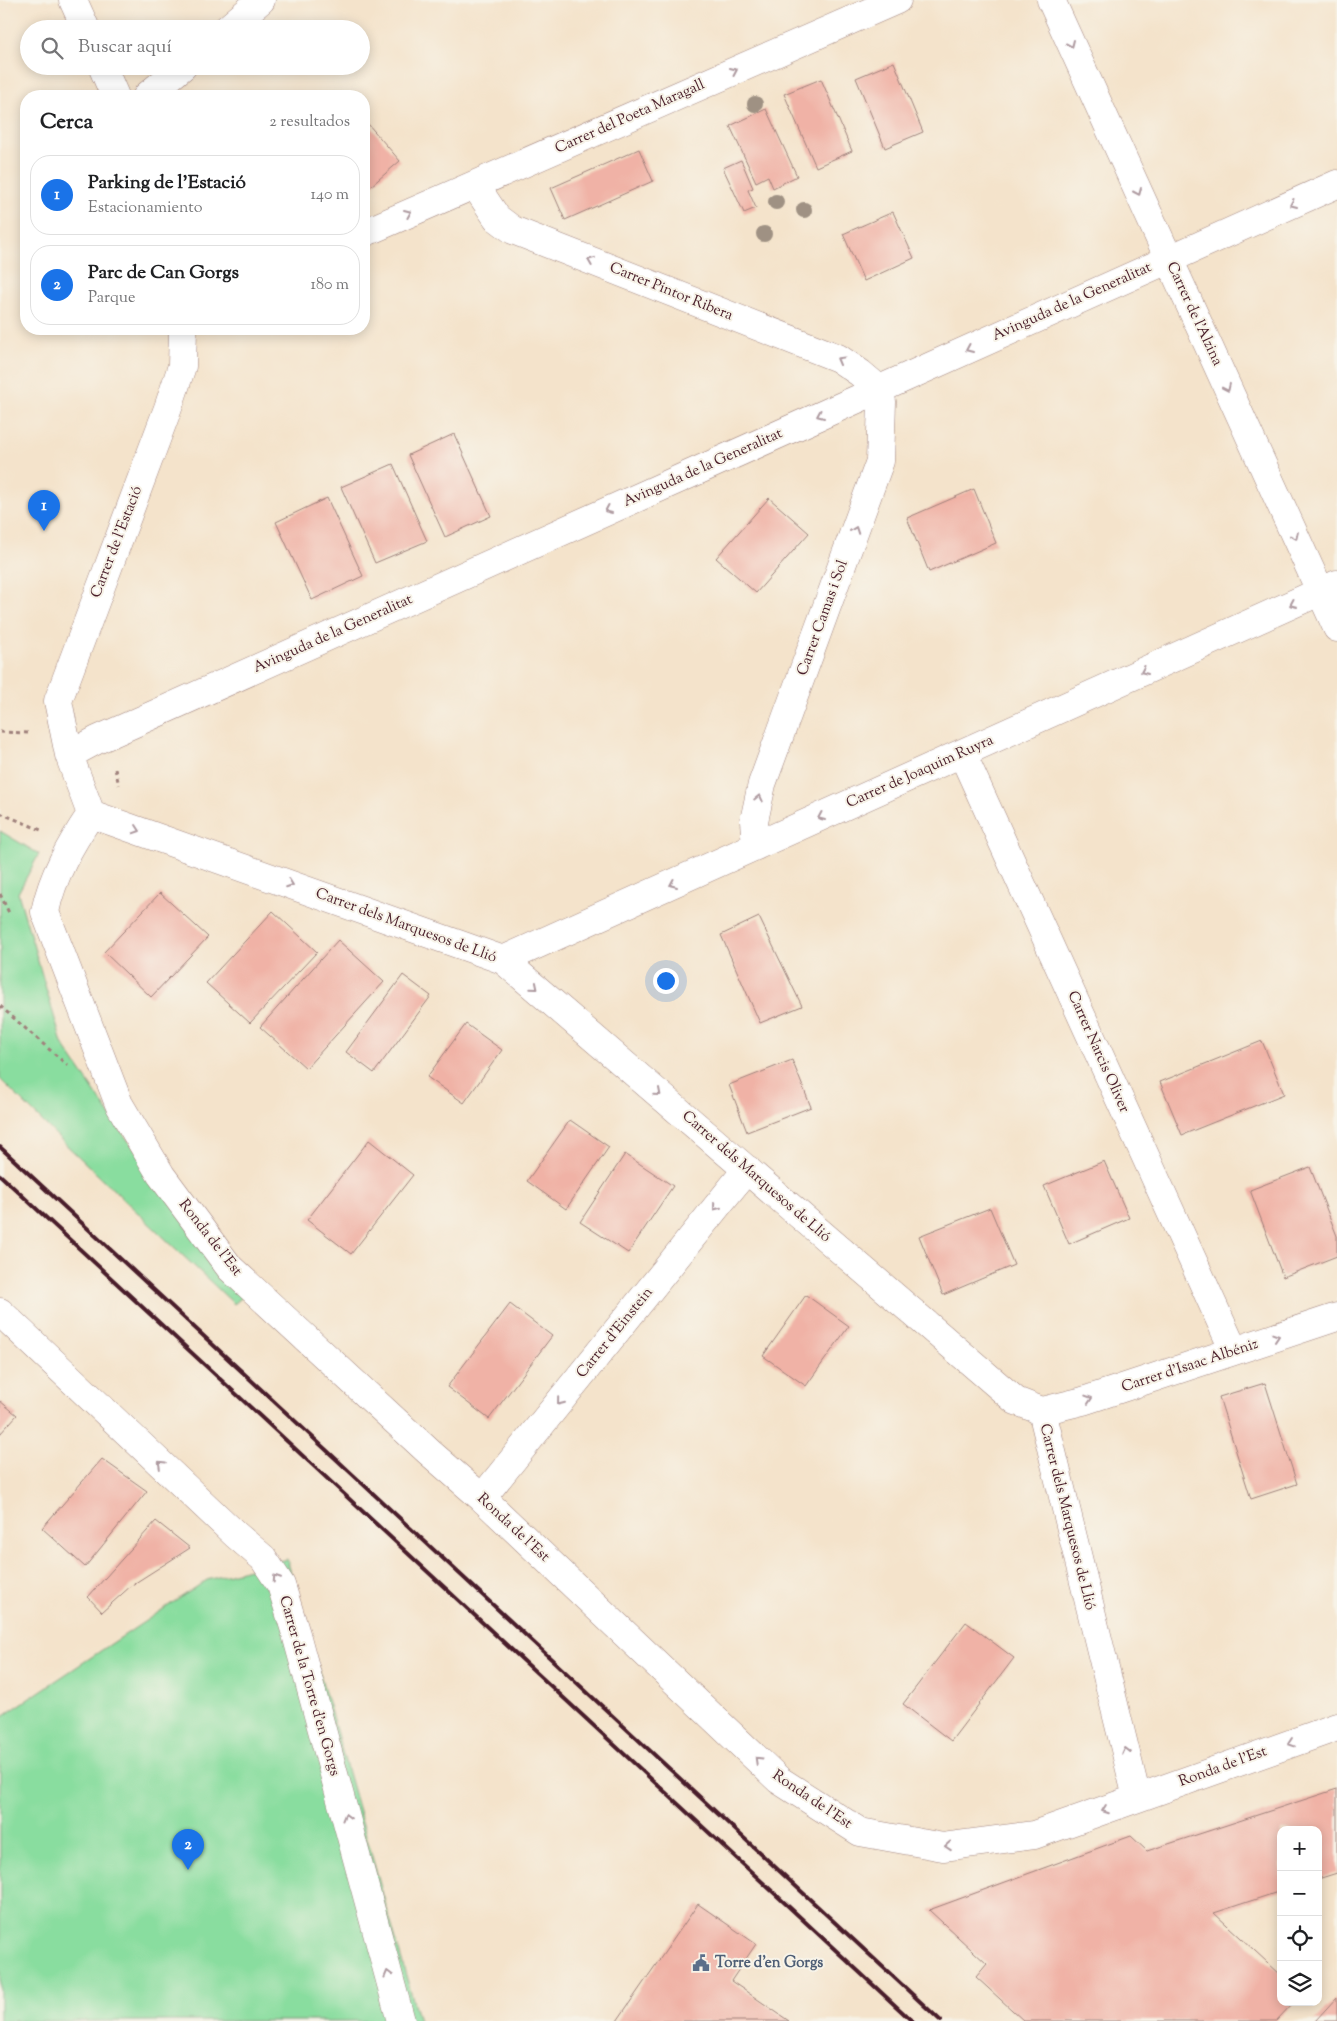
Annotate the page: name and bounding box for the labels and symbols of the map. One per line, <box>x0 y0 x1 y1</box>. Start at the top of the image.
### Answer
one-way arrow <box>1064 39 1075 48</box>
one-way arrow <box>729 67 738 78</box>
street label: Carrer del Poeta Maragall <box>552 74 708 160</box>
one-way arrow <box>1131 187 1142 196</box>
one-way arrow <box>1289 197 1298 208</box>
one-way arrow <box>403 209 412 220</box>
one-way arrow <box>588 256 596 266</box>
street label: Avinguda de la Generalitat <box>989 257 1155 347</box>
street label: Carrer Pintor Ribera <box>606 258 736 326</box>
street label: Carrer de l'Alzina <box>1161 259 1227 370</box>
one-way arrow <box>965 342 974 353</box>
one-way arrow <box>836 356 845 366</box>
one-way arrow <box>1221 383 1232 392</box>
one-way arrow <box>816 409 825 420</box>
street label: Avinguda de la Generalitat <box>620 423 786 513</box>
street label: Carrer de l'Estació <box>86 483 148 601</box>
pin: 1 <box>28 490 60 531</box>
one-way arrow <box>604 504 613 515</box>
one-way arrow <box>849 526 859 535</box>
one-way arrow <box>1289 530 1299 539</box>
street label: Carrer Camas i Sol <box>792 557 854 679</box>
street label: Avinguda de la Generalitat <box>250 589 416 679</box>
one-way arrow <box>1289 597 1298 607</box>
one-way arrow <box>1140 664 1149 675</box>
street label: Carrer de Joaquim Ruyra <box>843 730 997 814</box>
one-way arrow <box>753 794 764 803</box>
one-way arrow <box>817 811 826 821</box>
one-way arrow <box>132 824 141 834</box>
one-way arrow <box>669 877 678 888</box>
one-way arrow <box>285 878 294 888</box>
street label: Carrer dels Marquesos de Llió <box>312 883 500 969</box>
your location <box>653 968 679 994</box>
one-way arrow <box>529 981 538 989</box>
street label: Carrer Narcis Oliver <box>1062 988 1134 1117</box>
one-way arrow <box>652 1087 661 1095</box>
street label: Carrer dels Marquesos de Llió <box>677 1106 835 1248</box>
street label: Ronda de l'Est <box>173 1195 247 1281</box>
one-way arrow <box>714 1201 722 1210</box>
street label: Carrer d'Einstein <box>572 1283 658 1383</box>
one-way arrow <box>1272 1333 1280 1343</box>
street label: Carrer d'Isaac Albéniz <box>1119 1334 1261 1398</box>
one-way arrow <box>1084 1395 1093 1405</box>
one-way arrow <box>557 1396 565 1405</box>
street label: Carrer dels Marquesos de Llió <box>1034 1422 1100 1612</box>
one-way arrow <box>157 1461 166 1470</box>
street label: Ronda de l'Est <box>472 1489 554 1567</box>
one-way arrow <box>273 1574 282 1583</box>
street label: Carrer de la Torre d'en Gorgs <box>273 1593 345 1779</box>
one-way arrow <box>1287 1737 1296 1747</box>
street label: Ronda de l'Est <box>1176 1741 1270 1793</box>
one-way arrow <box>1121 1747 1131 1755</box>
one-way arrow <box>754 1757 763 1766</box>
street label: Ronda de l'Est <box>768 1765 856 1835</box>
one-way arrow <box>1101 1804 1110 1814</box>
one-way arrow <box>341 1814 351 1822</box>
pin: 2 <box>172 1829 204 1870</box>
one-way arrow <box>944 1841 952 1852</box>
public building icon: Torre d'en Gorgs <box>691 1953 711 1973</box>
place label: Torre d'en Gorgs <box>715 1953 823 1974</box>
one-way arrow <box>384 1970 394 1979</box>

